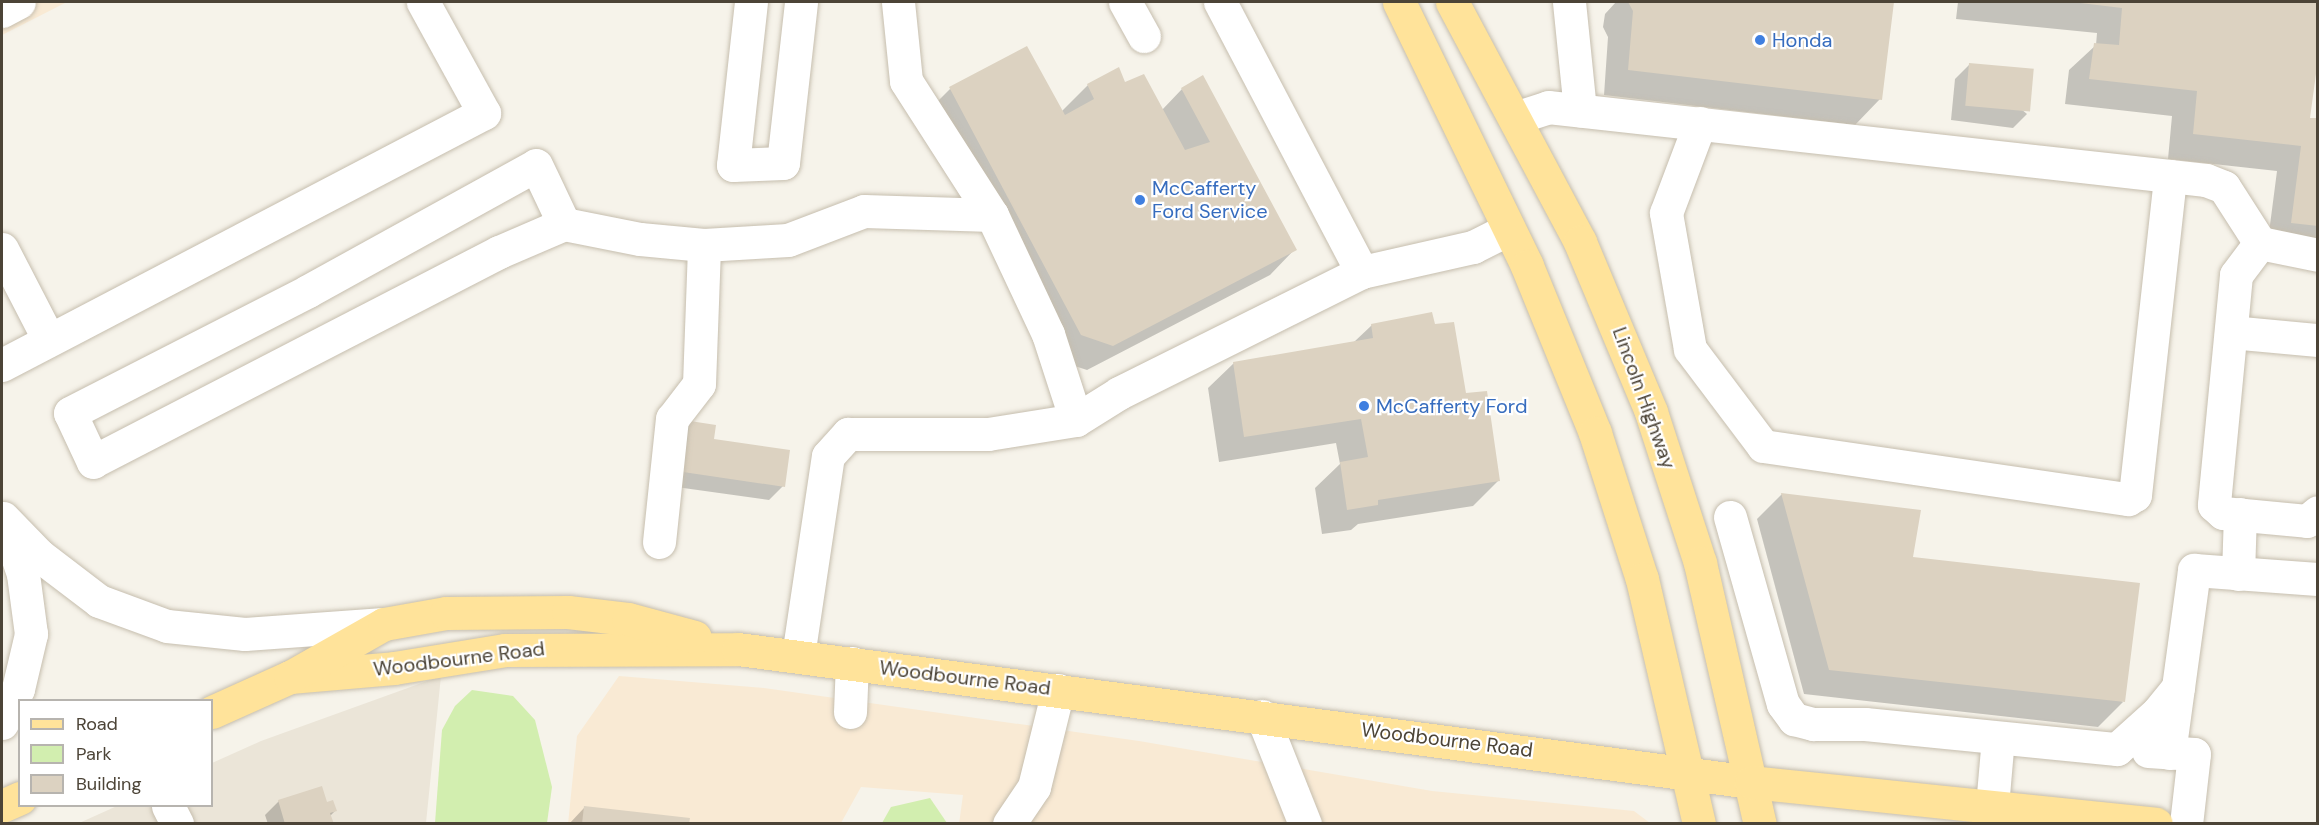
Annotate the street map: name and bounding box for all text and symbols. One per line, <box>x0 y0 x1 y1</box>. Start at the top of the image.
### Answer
place label: Honda <box>1772 28 1832 52</box>
marker: Honda <box>1753 33 1767 47</box>
place label: McCafferty Ford Service <box>1152 176 1268 223</box>
marker: McCafferty Ford Service <box>1133 193 1147 207</box>
street label: Lincoln Highway <box>1607 324 1681 472</box>
place label: McCafferty Ford <box>1376 394 1527 418</box>
marker: McCafferty Ford <box>1357 399 1371 413</box>
street label: Woodbourne Road <box>372 637 546 681</box>
street label: Woodbourne Road <box>878 656 1052 700</box>
legend <box>18 699 213 807</box>
text: Road <box>76 712 118 736</box>
street label: Woodbourne Road <box>1360 718 1534 762</box>
text: Park <box>76 742 112 766</box>
text: Building <box>76 772 141 796</box>

